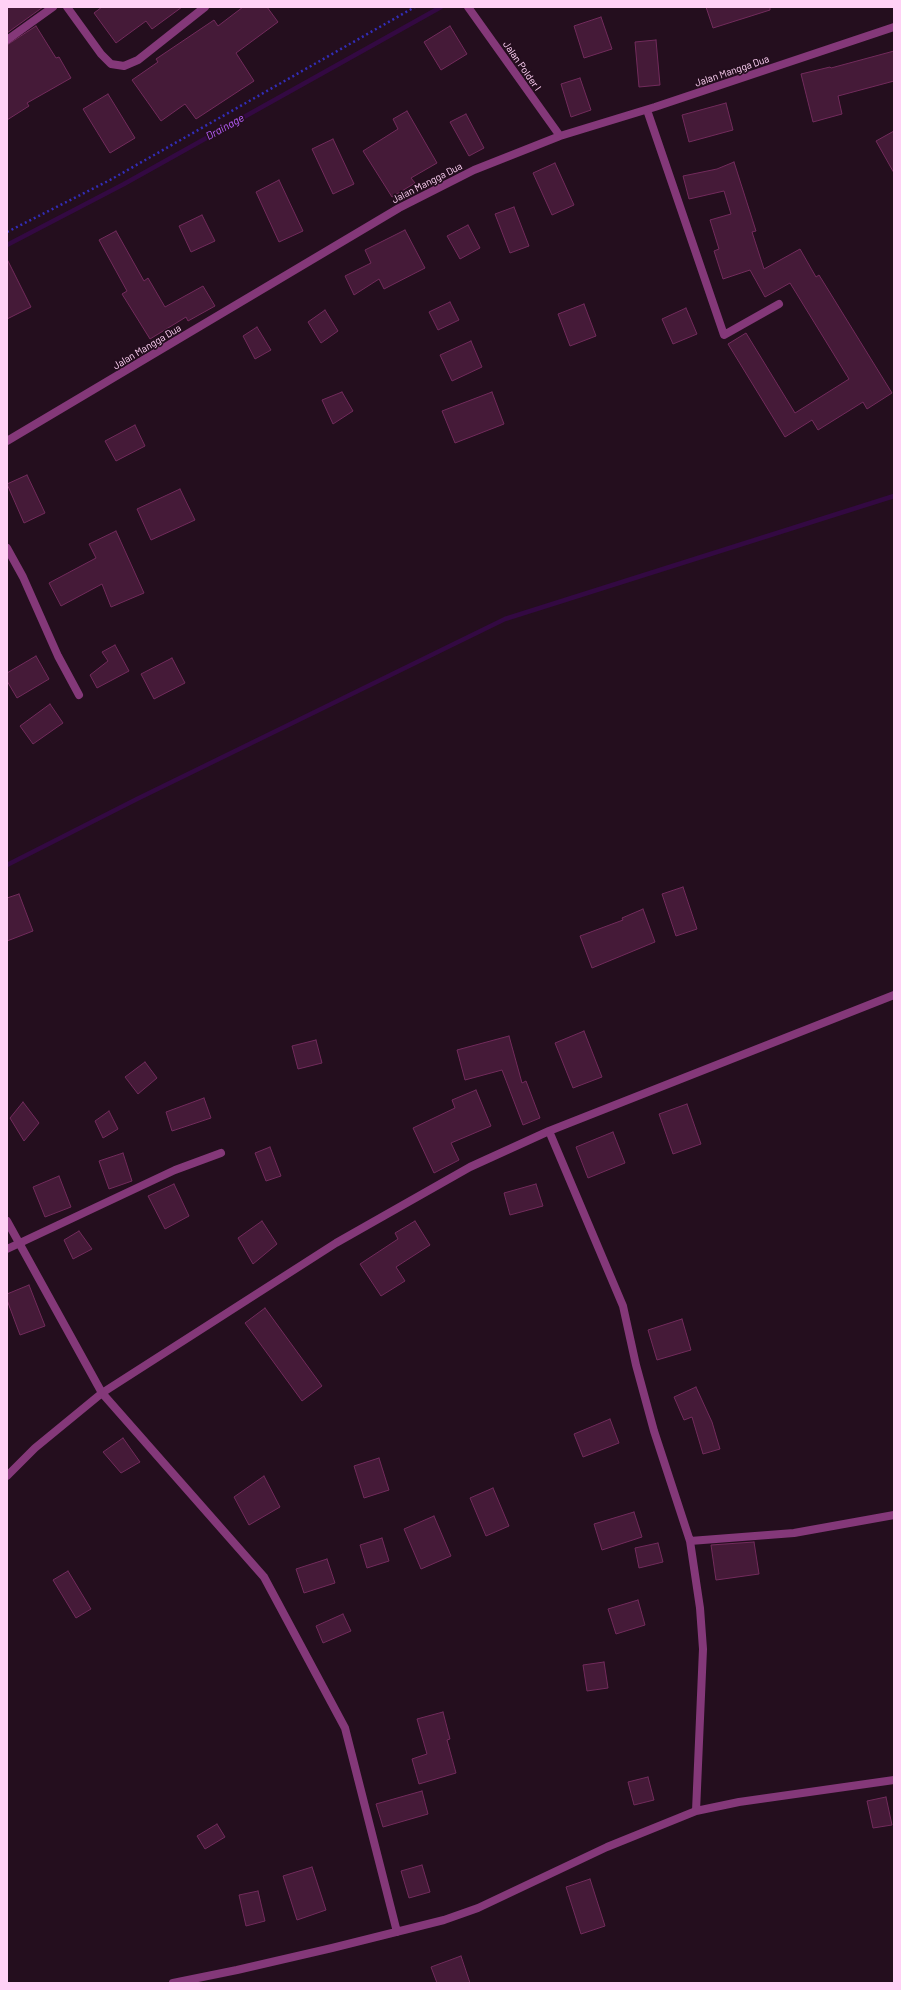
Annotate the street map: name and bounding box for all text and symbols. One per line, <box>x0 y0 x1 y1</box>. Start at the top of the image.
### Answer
street label: Jalan Polder I <box>500 39 544 93</box>
street label: Jalan Mangga Dua <box>693 53 771 89</box>
water label: Drainage <box>203 111 247 143</box>
street label: Jalan Mangga Dua <box>390 160 464 206</box>
street label: Jalan Mangga Dua <box>111 322 183 372</box>

